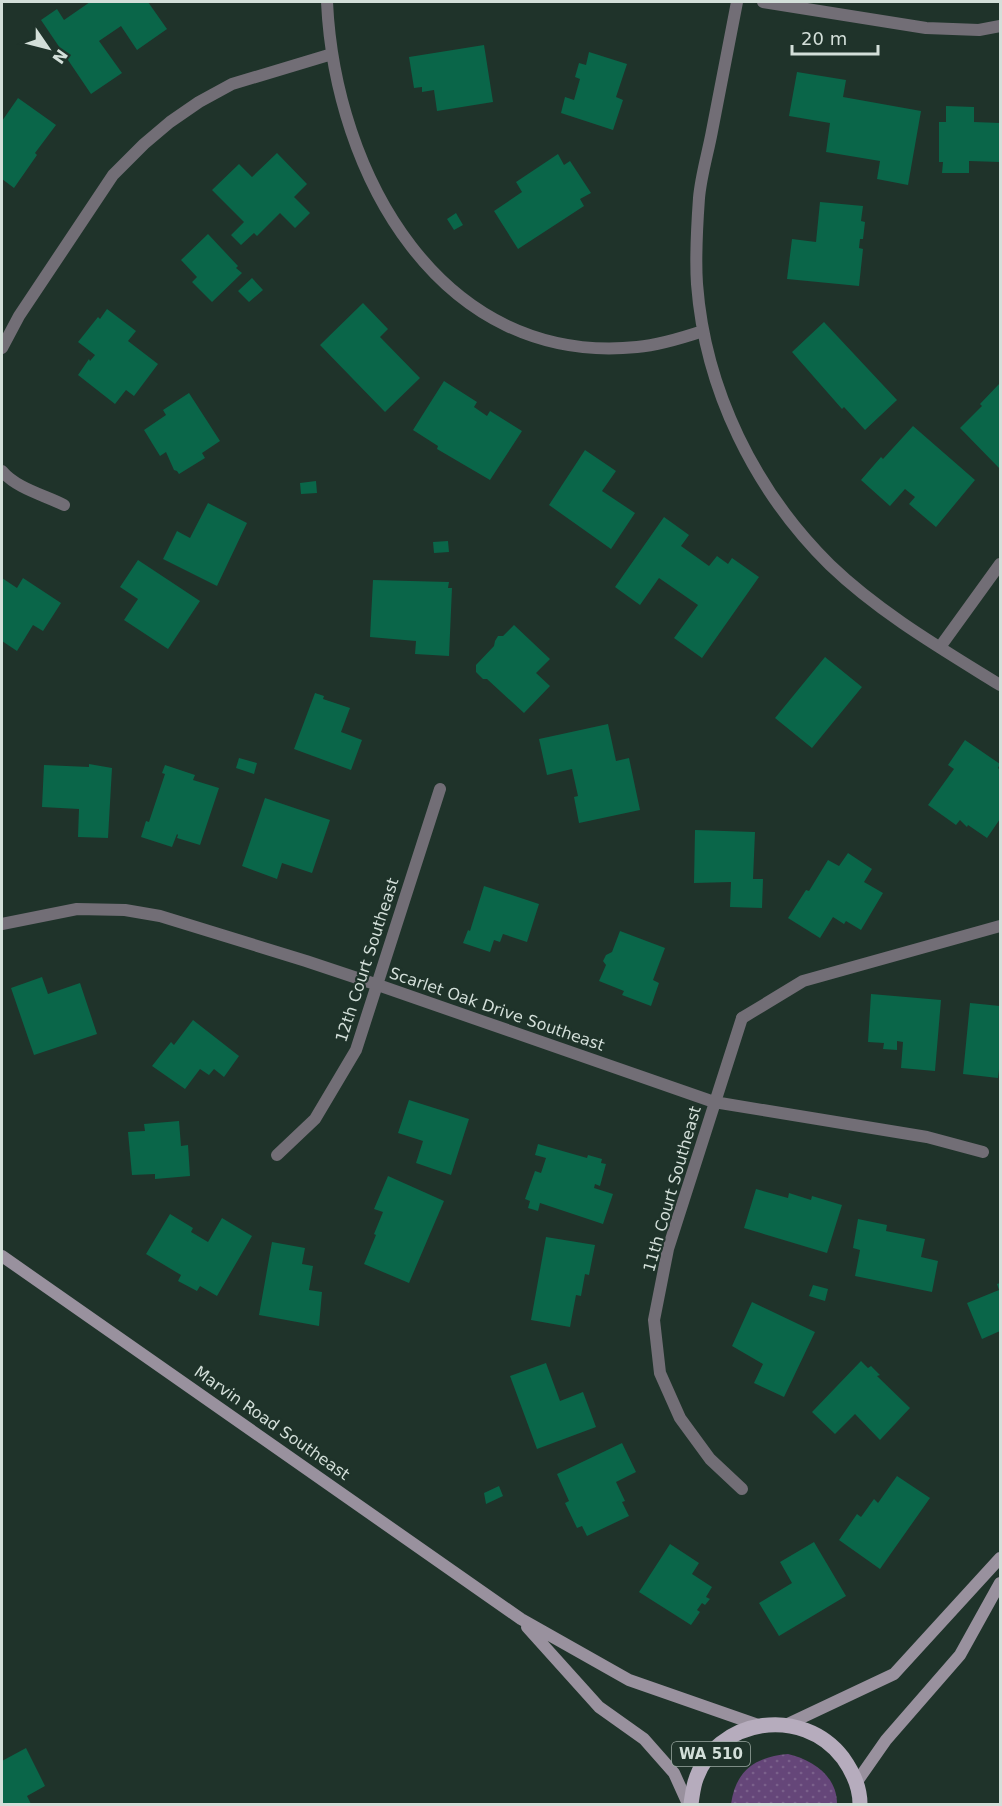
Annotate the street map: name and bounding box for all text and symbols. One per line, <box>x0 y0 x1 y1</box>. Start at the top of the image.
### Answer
north arrow <box>18 18 78 78</box>
scale bar <box>792 18 878 56</box>
text: 20 m <box>801 28 847 49</box>
text: N <box>48 45 71 67</box>
street label: 12th Court Southeast <box>331 875 403 1045</box>
street label: Scarlet Oak Drive Southeast <box>387 963 607 1055</box>
street label: 11th Court Southeast <box>639 1104 705 1274</box>
street label: Marvin Road Southeast <box>191 1362 353 1484</box>
road number: WA 510 <box>672 1742 750 1766</box>

